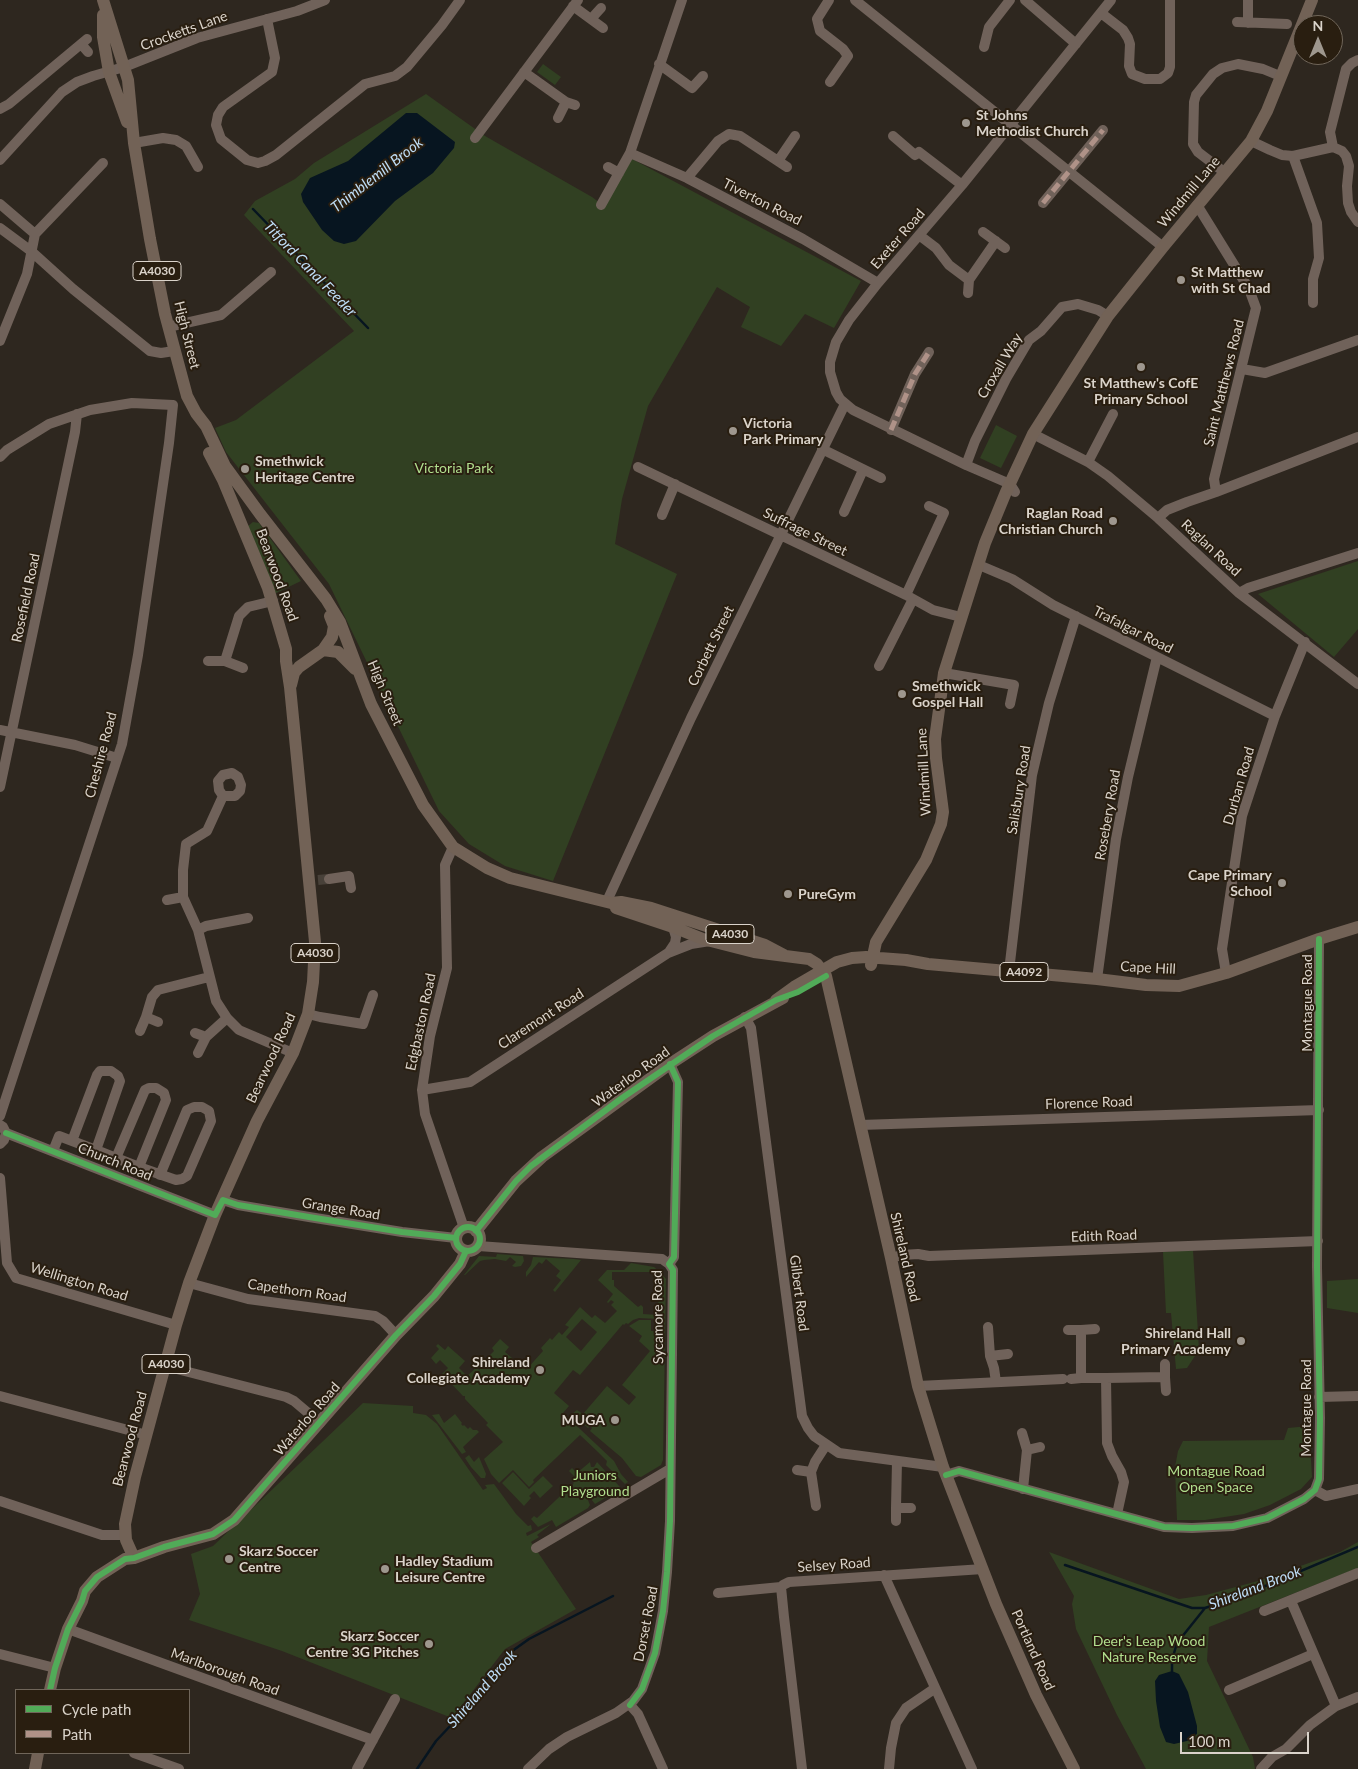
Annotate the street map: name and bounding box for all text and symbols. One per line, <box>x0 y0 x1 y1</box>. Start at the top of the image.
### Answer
street label: Crocketts Lane <box>138 7 230 55</box>
north arrow <box>1293 15 1343 65</box>
text: N <box>1313 17 1323 34</box>
place label: St Johns Methodist Church <box>976 107 1089 140</box>
marker: St Johns Methodist Church <box>960 117 972 129</box>
water label: Thimblemill Brook <box>327 134 427 216</box>
street label: Windmill Lane <box>1154 153 1224 231</box>
street label: Tiverton Road <box>720 175 804 229</box>
street label: Exeter Road <box>867 205 929 273</box>
water label: Titford Canal Feeder <box>260 217 360 321</box>
road number: A4030 <box>133 262 181 280</box>
place label: St Matthew with St Chad <box>1191 264 1270 296</box>
marker: St Matthew with St Chad <box>1175 274 1187 286</box>
street label: High Street <box>170 299 204 371</box>
street label: Saint Matthews Road <box>1200 318 1248 448</box>
street label: Croxall Way <box>974 330 1026 402</box>
marker: St Matthew's CofE Primary School <box>1135 361 1147 373</box>
place label: St Matthew's CofE Primary School <box>1084 375 1198 408</box>
place label: Victoria Park Primary <box>743 415 823 448</box>
marker: Victoria Park Primary <box>727 425 739 437</box>
place label: Smethwick Heritage Centre <box>255 453 354 486</box>
park label: Victoria Park <box>415 460 493 476</box>
marker: Smethwick Heritage Centre <box>239 463 251 475</box>
street label: Suffrage Street <box>760 504 850 560</box>
place label: Raglan Road Christian Church <box>999 505 1103 538</box>
marker: Raglan Road Christian Church <box>1107 515 1119 527</box>
street label: Raglan Road <box>1178 516 1244 580</box>
street label: Bearwood Road <box>252 526 302 624</box>
street label: Rosefield Road <box>8 552 44 644</box>
street label: Corbett Street <box>684 603 738 689</box>
street label: Trafalgar Road <box>1090 603 1176 657</box>
street label: High Street <box>364 658 406 728</box>
place label: Smethwick Gospel Hall <box>912 678 983 710</box>
marker: Smethwick Gospel Hall <box>896 688 908 700</box>
street label: Cheshire Road <box>81 710 121 800</box>
street label: Windmill Lane <box>913 728 935 816</box>
street label: Salisbury Road <box>1004 744 1034 836</box>
street label: Durban Road <box>1220 745 1258 827</box>
street label: Rosebery Road <box>1092 768 1124 862</box>
place label: Cape Primary School <box>1188 867 1272 900</box>
marker: Cape Primary School <box>1276 877 1288 889</box>
place label: PureGym <box>798 886 856 902</box>
marker: PureGym <box>782 888 794 900</box>
road number: A4030 <box>706 924 754 944</box>
road number: A4030 <box>291 944 339 962</box>
street label: Montague Road <box>1299 954 1315 1052</box>
street label: Cape Hill <box>1120 958 1176 978</box>
road number: A4092 <box>1000 962 1048 982</box>
street label: Edgbaston Road <box>402 972 440 1072</box>
street label: Claremont Road <box>495 985 587 1053</box>
street label: Bearwood Road <box>243 1010 299 1106</box>
street label: Waterloo Road <box>589 1043 673 1111</box>
street label: Florence Road <box>1045 1093 1133 1113</box>
street label: Church Road <box>75 1139 155 1185</box>
street label: Grange Road <box>301 1195 381 1223</box>
street label: Shireland Road <box>887 1211 923 1303</box>
street label: Edith Road <box>1070 1226 1138 1246</box>
street label: Gilbert Road <box>786 1254 812 1332</box>
street label: Wellington Road <box>28 1259 130 1305</box>
street label: Sycamore Road <box>649 1270 667 1364</box>
street label: Capethorn Road <box>246 1276 348 1306</box>
place label: Shireland Hall Primary Academy <box>1121 1325 1231 1358</box>
marker: Shireland Hall Primary Academy <box>1235 1335 1247 1347</box>
place label: Shireland Collegiate Academy <box>407 1354 530 1386</box>
road number: A4030 <box>142 1355 190 1374</box>
street label: Montague Road <box>1298 1359 1314 1457</box>
marker: Shireland Collegiate Academy <box>534 1364 546 1376</box>
street label: Waterloo Road <box>271 1379 343 1459</box>
street label: Bearwood Road <box>109 1390 151 1488</box>
place label: MUGA <box>562 1412 605 1428</box>
marker: MUGA <box>609 1414 621 1426</box>
park label: Montague Road Open Space <box>1167 1463 1265 1495</box>
park label: Juniors Playground <box>560 1467 630 1500</box>
place label: Skarz Soccer Centre <box>239 1543 318 1575</box>
marker: Skarz Soccer Centre <box>223 1553 235 1565</box>
place label: Hadley Stadium Leisure Centre <box>395 1553 493 1585</box>
street label: Selsey Road <box>797 1554 871 1576</box>
water label: Shireland Brook <box>1206 1562 1304 1614</box>
marker: Hadley Stadium Leisure Centre <box>379 1563 391 1575</box>
street label: Dorset Road <box>630 1585 662 1663</box>
street label: Portland Road <box>1008 1607 1058 1693</box>
place label: Skarz Soccer Centre 3G Pitches <box>306 1628 419 1660</box>
park label: Deer's Leap Wood Nature Reserve <box>1093 1633 1205 1665</box>
marker: Skarz Soccer Centre 3G Pitches <box>423 1638 435 1650</box>
street label: Marlborough Road <box>168 1645 282 1699</box>
water label: Shireland Brook <box>443 1646 521 1732</box>
legend <box>15 1689 190 1754</box>
text: Cycle path <box>62 1700 131 1718</box>
scale bar <box>1183 1722 1312 1754</box>
text: Path <box>62 1725 92 1743</box>
text: 100 m <box>1188 1732 1230 1750</box>

